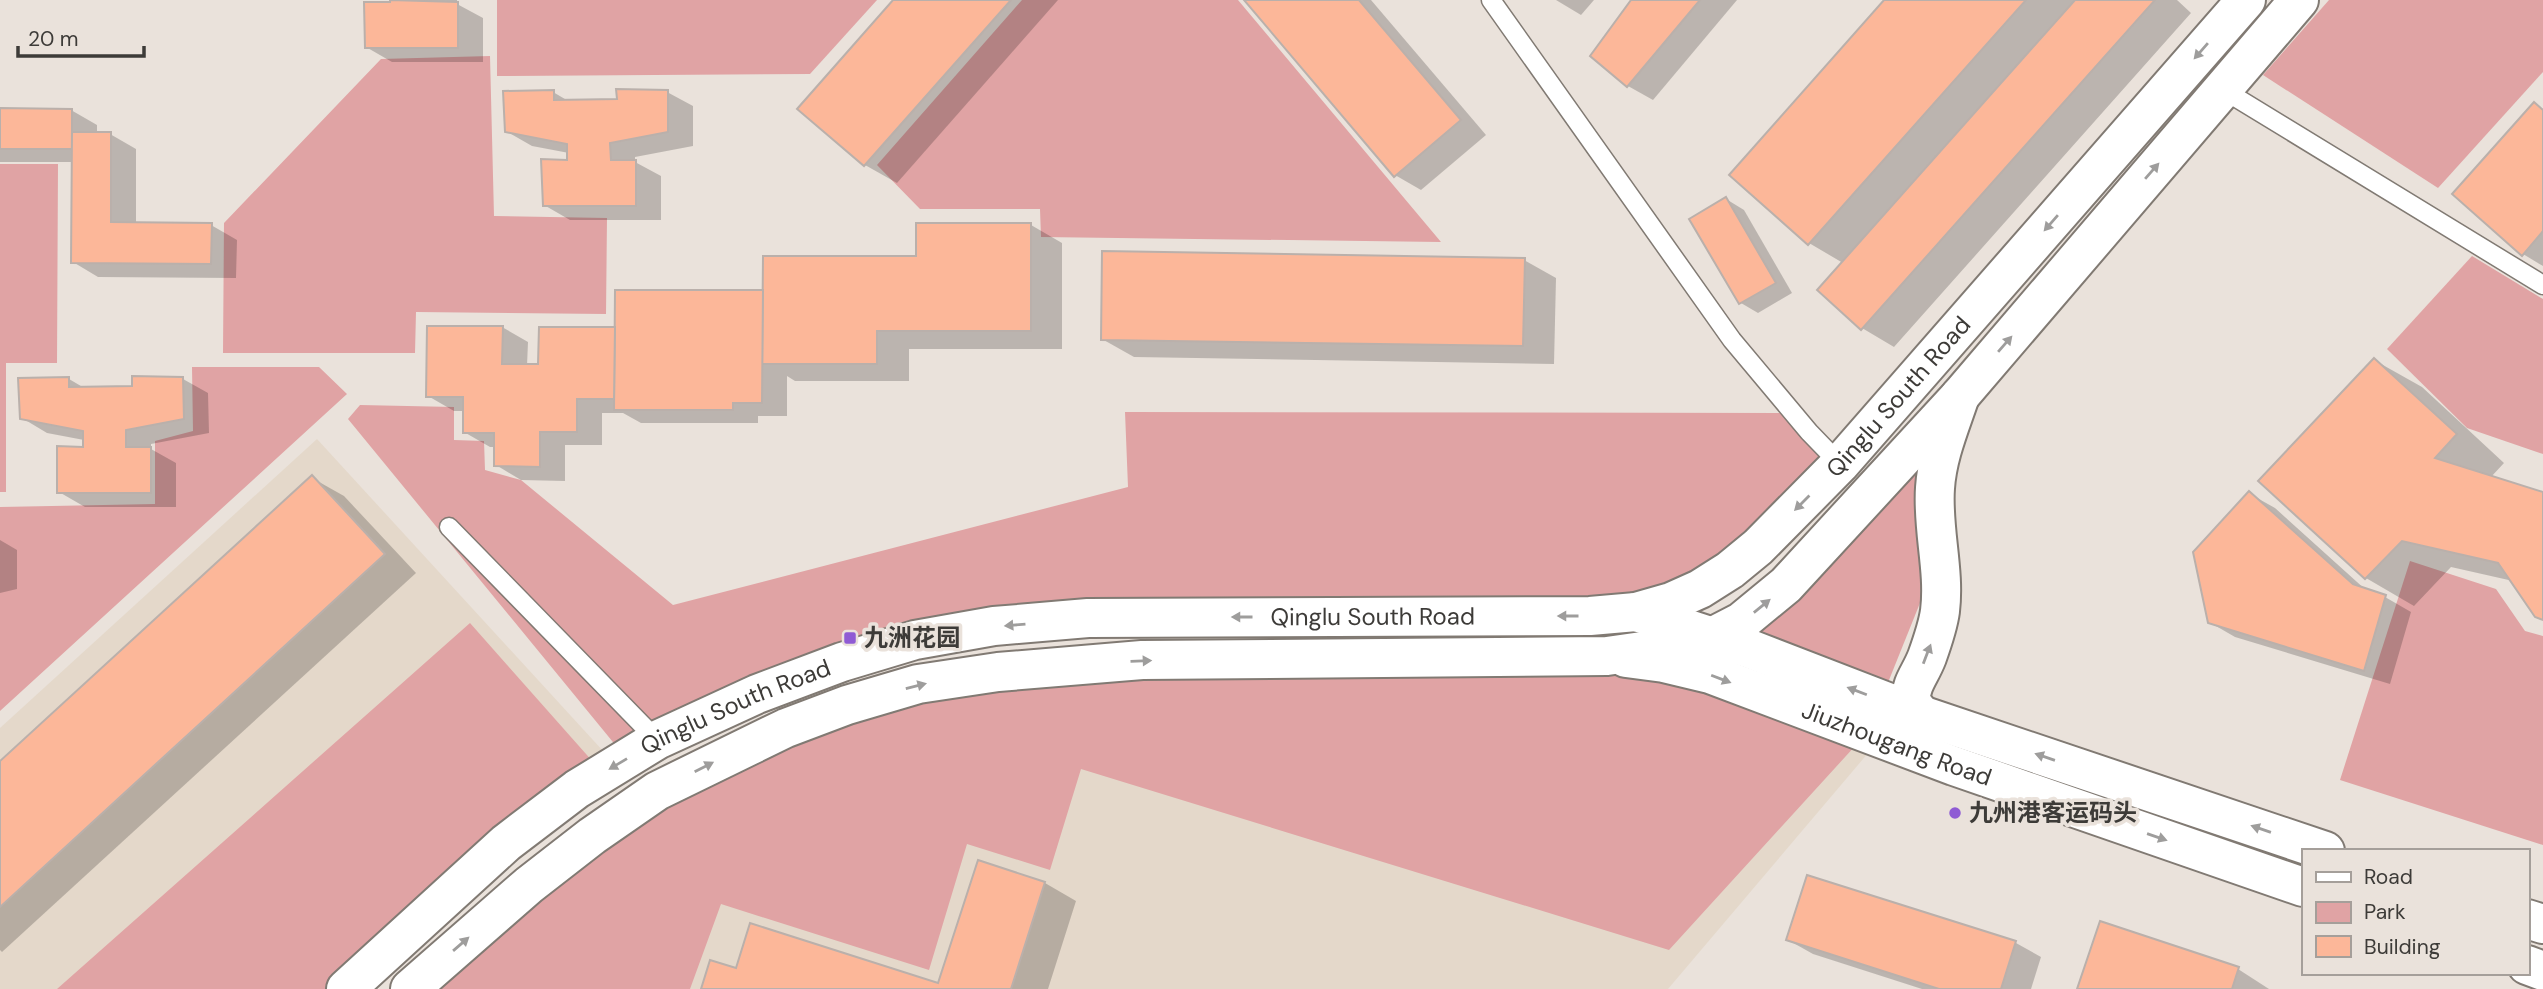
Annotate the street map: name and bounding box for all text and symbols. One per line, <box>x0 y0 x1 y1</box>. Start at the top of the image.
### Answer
scale bar <box>18 14 144 58</box>
text: 20 m <box>28 25 79 53</box>
one-way arrow <box>2194 43 2209 60</box>
one-way arrow <box>2144 162 2160 180</box>
one-way arrow <box>2044 214 2059 231</box>
street label: Qinglu South Road <box>1819 310 1977 484</box>
one-way arrow <box>1997 335 2012 353</box>
one-way arrow <box>1794 494 1811 511</box>
one-way arrow <box>1752 598 1770 613</box>
street label: Qinglu South Road <box>1270 600 1475 632</box>
one-way arrow <box>1556 610 1578 622</box>
one-way arrow <box>1231 611 1253 623</box>
one-way arrow <box>1004 620 1026 631</box>
place label: 九洲花园 <box>864 622 960 653</box>
marker: 九洲花园 <box>842 630 858 646</box>
one-way arrow <box>1921 644 1932 665</box>
street label: Qinglu South Road <box>634 652 835 762</box>
one-way arrow <box>1131 655 1153 666</box>
one-way arrow <box>1711 673 1732 684</box>
one-way arrow <box>905 680 927 691</box>
one-way arrow <box>1847 685 1868 696</box>
street label: Jiuzhougang Road <box>1798 694 1996 793</box>
one-way arrow <box>2034 751 2055 762</box>
one-way arrow <box>609 757 628 770</box>
one-way arrow <box>694 762 714 773</box>
place label: 九州港客运码头 <box>1969 797 2137 828</box>
marker: 九州港客运码头 <box>1947 805 1963 821</box>
one-way arrow <box>2250 823 2271 834</box>
one-way arrow <box>2147 832 2168 843</box>
legend <box>2302 849 2529 975</box>
text: Road <box>2364 863 2413 891</box>
text: Park <box>2364 898 2406 926</box>
text: Building <box>2364 933 2441 961</box>
one-way arrow <box>453 937 470 952</box>

